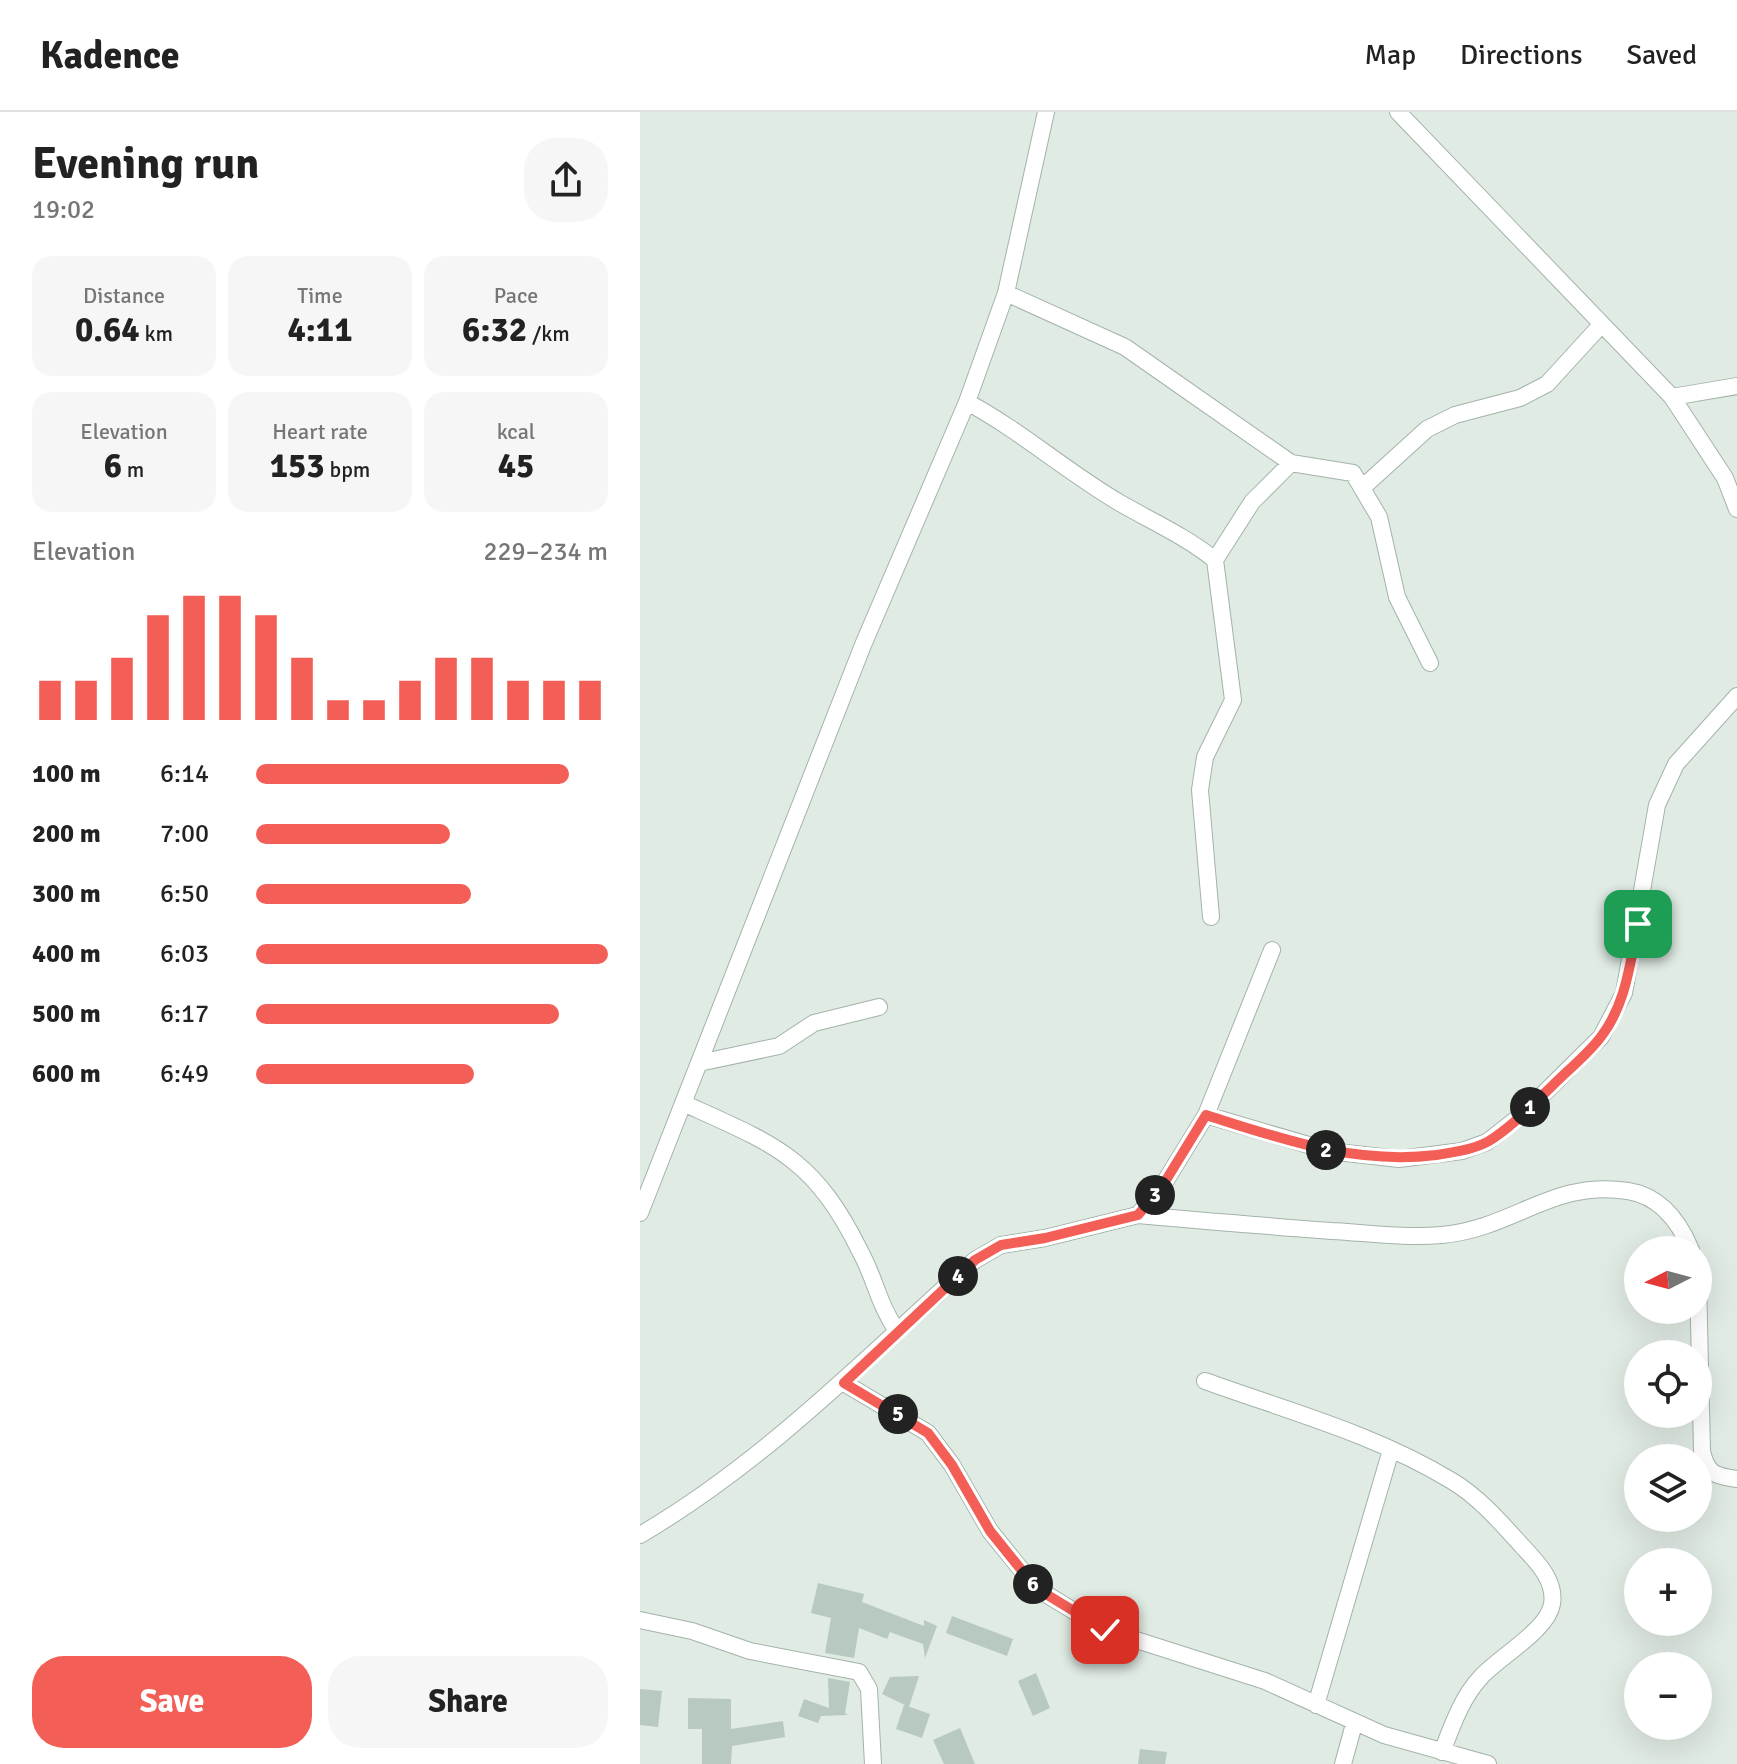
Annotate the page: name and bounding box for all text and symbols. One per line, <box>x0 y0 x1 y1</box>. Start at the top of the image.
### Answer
text: Kadence <box>40 32 180 79</box>
text: Map <box>1364 38 1416 72</box>
text: Directions <box>1460 38 1582 72</box>
text: Saved <box>1626 38 1697 72</box>
text: Evening run <box>32 137 259 191</box>
button: share <box>524 138 608 222</box>
text: 19:02 <box>32 194 95 226</box>
text: Distance <box>83 282 165 309</box>
text: Time <box>297 282 343 309</box>
text: Pace <box>494 282 538 309</box>
text: 0.64 <box>75 309 140 351</box>
text: 4:11 <box>287 309 353 351</box>
text: 6:32 <box>462 309 527 351</box>
text: km <box>140 320 173 347</box>
text: /km <box>527 320 570 347</box>
text: Elevation <box>80 418 168 445</box>
text: Heart rate <box>272 418 368 445</box>
text: kcal <box>497 418 535 445</box>
text: 6 <box>104 445 122 487</box>
text: 153 <box>270 445 325 487</box>
text: 45 <box>498 445 534 487</box>
text: m <box>122 456 144 483</box>
text: bpm <box>325 456 370 483</box>
text: Elevation <box>32 536 136 568</box>
text: 229–234 m <box>484 536 608 568</box>
text: 100 m <box>32 758 101 790</box>
text: 6:14 <box>160 758 209 790</box>
text: 200 m <box>32 818 101 850</box>
text: 7:00 <box>160 818 209 850</box>
text: 300 m <box>32 878 101 910</box>
text: 6:50 <box>160 878 209 910</box>
pin <box>1604 890 1672 958</box>
icon: arrive <box>1616 902 1660 946</box>
text: 400 m <box>32 938 101 970</box>
text: 6:03 <box>160 938 209 970</box>
text: 500 m <box>32 998 101 1030</box>
text: 6:17 <box>160 998 209 1030</box>
text: 600 m <box>32 1058 101 1090</box>
text: 6:49 <box>160 1058 209 1090</box>
pin: 1 <box>1510 1087 1550 1127</box>
text: 1 <box>1524 1093 1536 1120</box>
pin: 2 <box>1306 1130 1346 1170</box>
text: 2 <box>1320 1136 1332 1163</box>
pin: 3 <box>1135 1175 1175 1215</box>
text: 3 <box>1149 1181 1161 1208</box>
north arrow <box>1624 1236 1712 1324</box>
map controls <box>1624 1236 1712 1740</box>
pin: 4 <box>938 1256 978 1296</box>
text: 4 <box>952 1262 964 1289</box>
button: locate <box>1624 1340 1712 1428</box>
pin: 5 <box>878 1394 918 1434</box>
text: 5 <box>892 1400 904 1427</box>
button: layers <box>1624 1444 1712 1532</box>
button: + <box>1624 1548 1712 1636</box>
pin: 6 <box>1013 1564 1053 1604</box>
text: 6 <box>1027 1570 1039 1597</box>
pin <box>1071 1596 1139 1664</box>
icon: check <box>1083 1608 1127 1652</box>
button: − <box>1624 1652 1712 1740</box>
button: Save <box>32 1656 312 1748</box>
button: Share <box>328 1656 608 1748</box>

